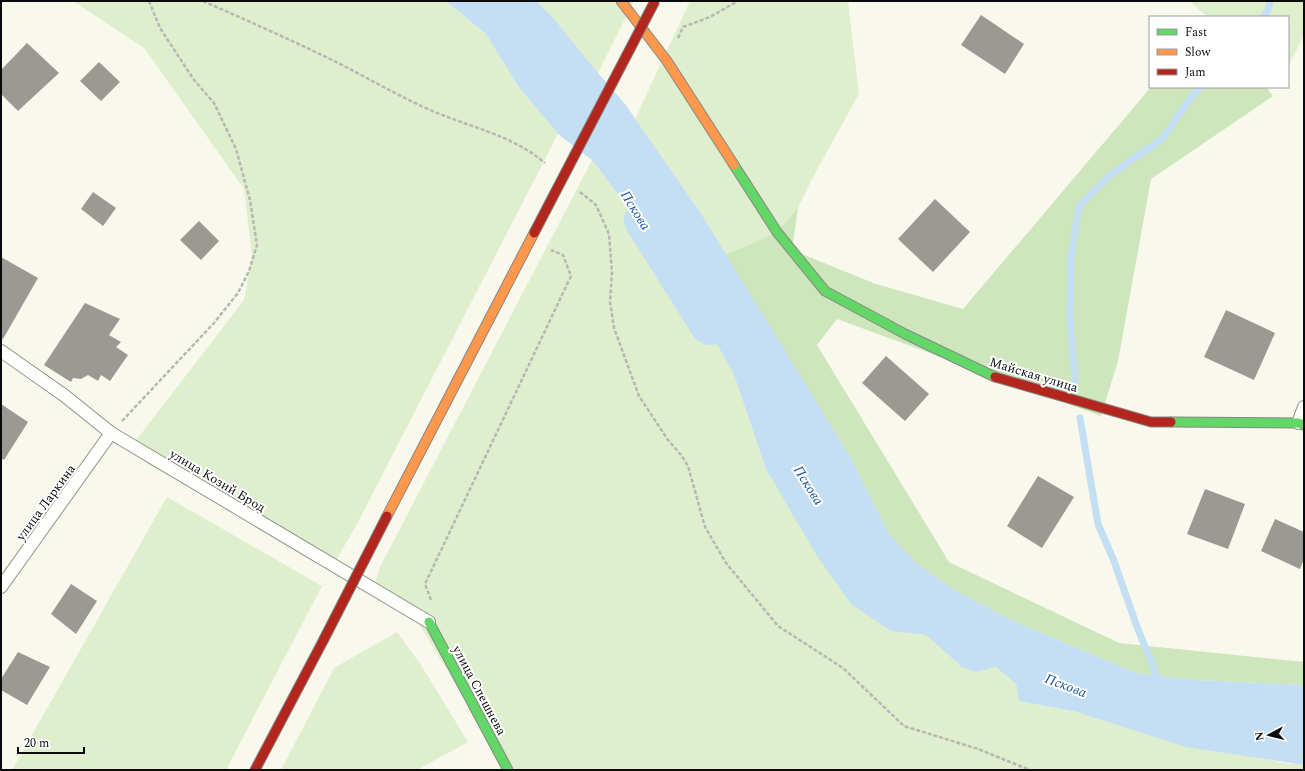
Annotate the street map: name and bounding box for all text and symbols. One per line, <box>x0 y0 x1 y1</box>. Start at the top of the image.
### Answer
legend <box>1149 16 1289 88</box>
text: Fast <box>1185 23 1207 42</box>
text: Slow <box>1185 43 1211 62</box>
text: Jam <box>1185 63 1206 82</box>
water label: Пскова <box>615 186 656 234</box>
street label: Майская улица <box>987 352 1081 398</box>
street label: улица Козий Брод <box>165 444 269 518</box>
street label: улица Ларкина <box>11 460 81 546</box>
water label: Пскова <box>788 461 829 509</box>
street label: улица Спешнева <box>447 641 512 740</box>
water label: Пскова <box>1042 668 1090 703</box>
north arrow <box>1249 715 1289 755</box>
scale bar <box>18 729 84 755</box>
text: N <box>1251 731 1269 742</box>
text: 20 m <box>24 734 49 753</box>

